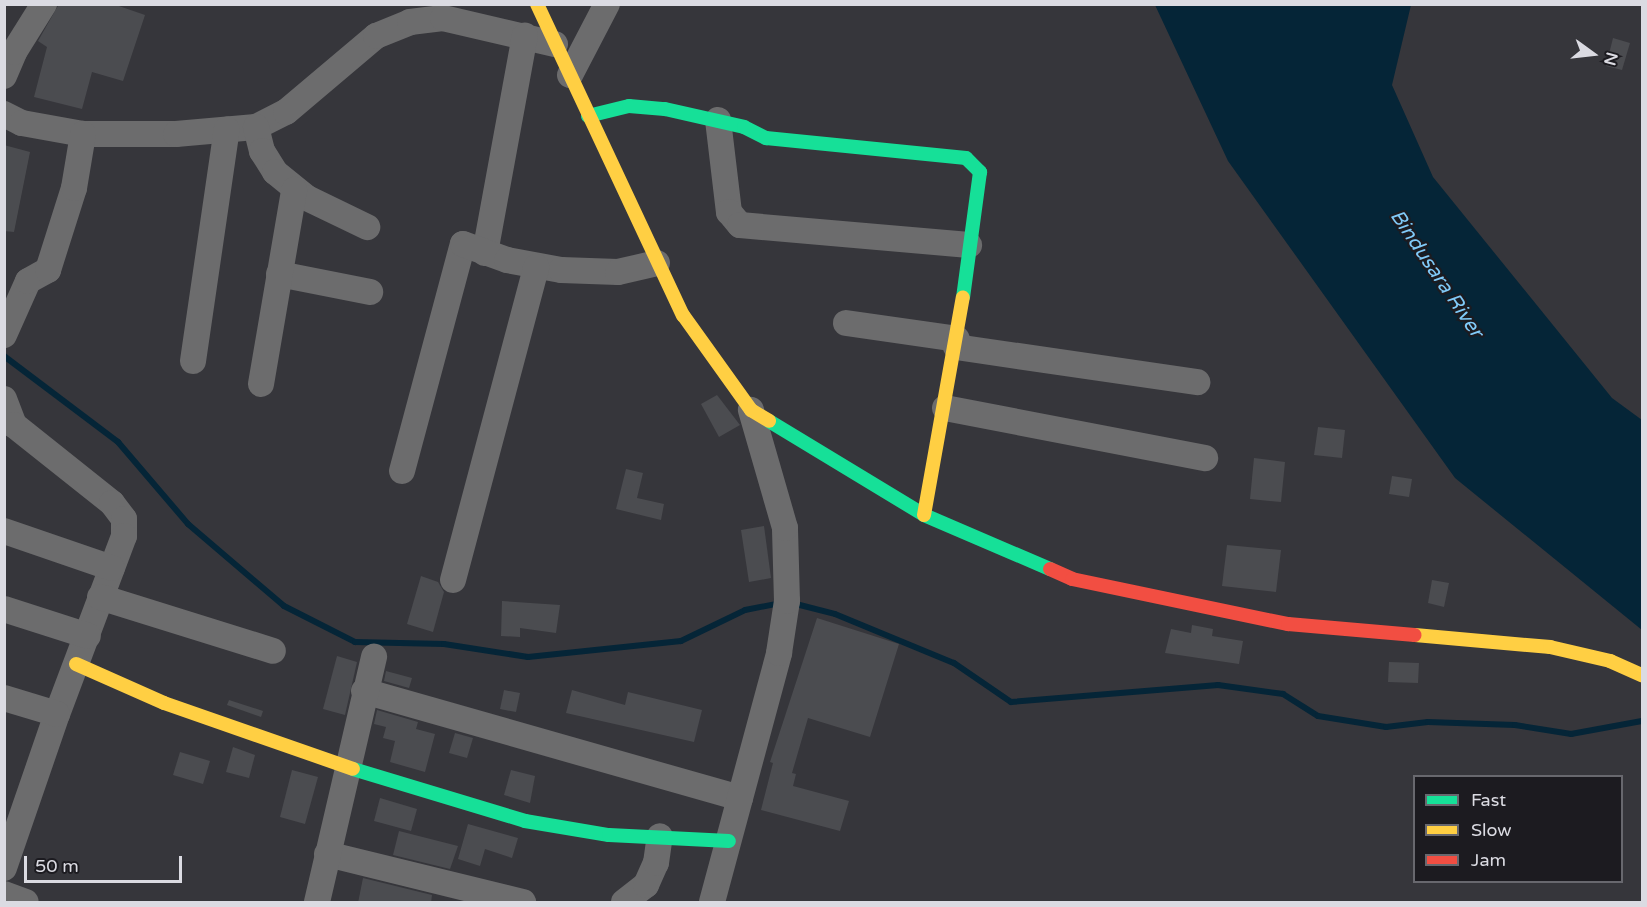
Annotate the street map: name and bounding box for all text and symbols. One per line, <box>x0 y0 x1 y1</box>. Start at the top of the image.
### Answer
north arrow <box>1563 24 1623 84</box>
text: N <box>1599 50 1622 67</box>
water label: Bindusara River <box>1384 205 1488 343</box>
legend <box>1413 775 1623 883</box>
text: Fast <box>1471 789 1506 811</box>
text: Slow <box>1471 819 1512 841</box>
scale bar <box>27 844 184 882</box>
text: Jam <box>1471 849 1506 871</box>
text: 50 m <box>35 855 79 877</box>

